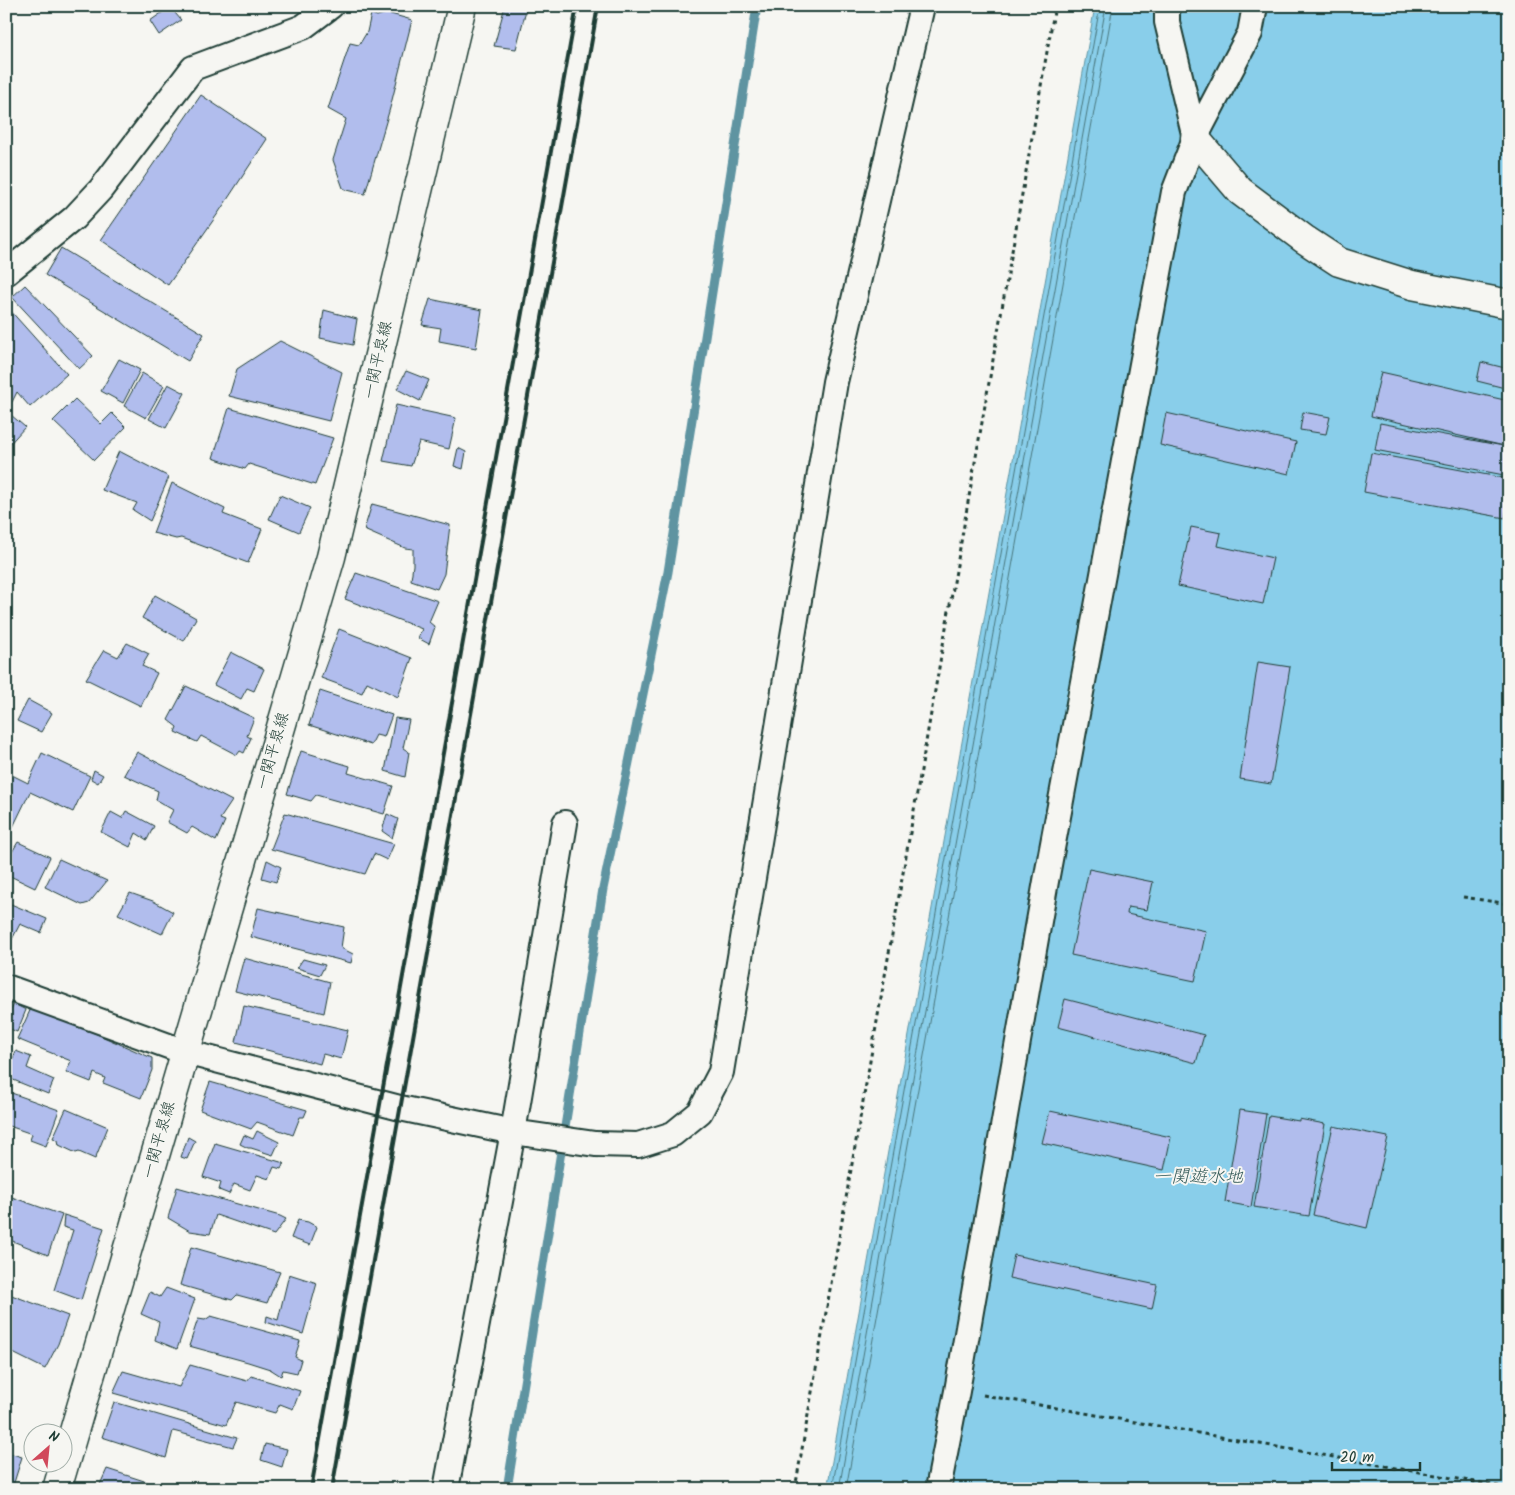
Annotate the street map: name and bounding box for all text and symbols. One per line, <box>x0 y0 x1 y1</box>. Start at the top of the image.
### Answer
street label: 一関平泉線 <box>357 318 399 402</box>
street label: 一関平泉線 <box>250 709 296 793</box>
street label: 一関平泉線 <box>136 1098 182 1182</box>
water label: 一関遊水地 <box>1153 1163 1244 1192</box>
north arrow <box>22 1422 72 1472</box>
text: N <box>45 1425 63 1449</box>
scale bar <box>1332 1440 1420 1472</box>
text: 20 m <box>1340 1446 1374 1470</box>

